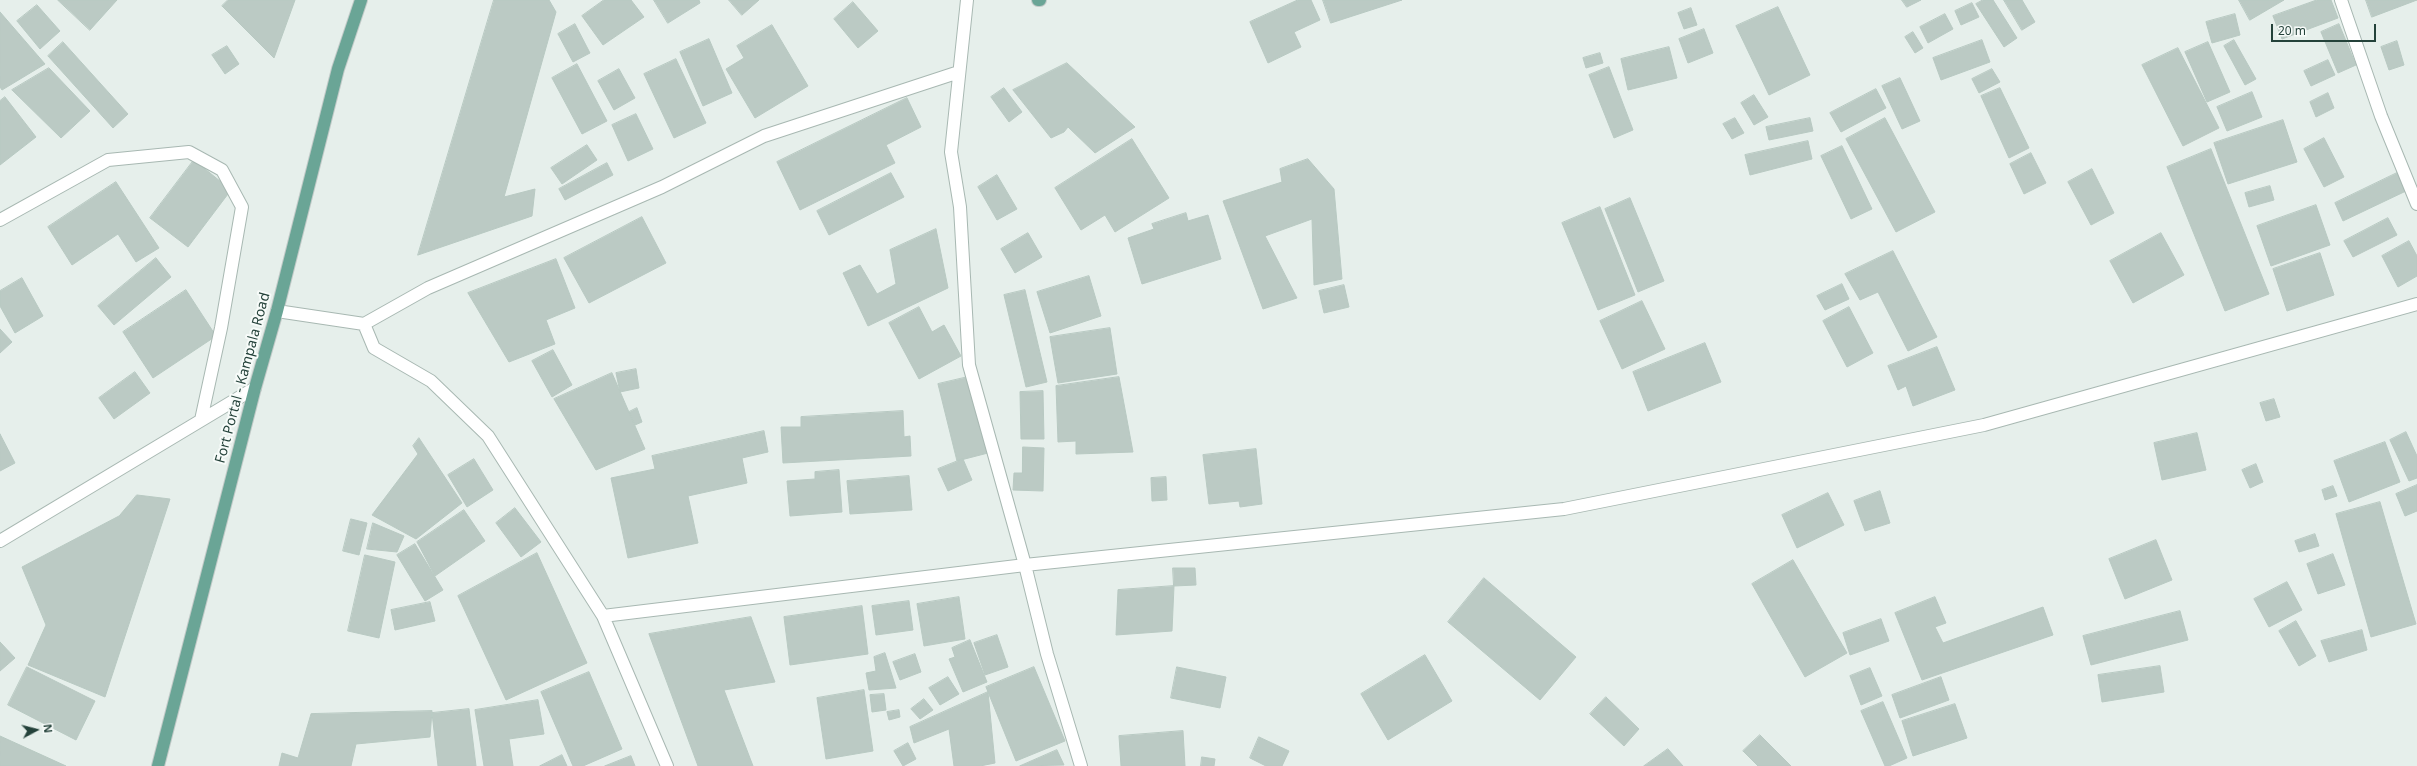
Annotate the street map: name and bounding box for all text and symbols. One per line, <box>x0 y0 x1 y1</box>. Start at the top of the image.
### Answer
scale bar <box>2273 16 2378 42</box>
text: 20 m <box>2278 22 2306 39</box>
street label: Fort Portal - Kampala Road <box>212 291 274 465</box>
north arrow <box>16 710 56 750</box>
text: N <box>40 723 56 734</box>

